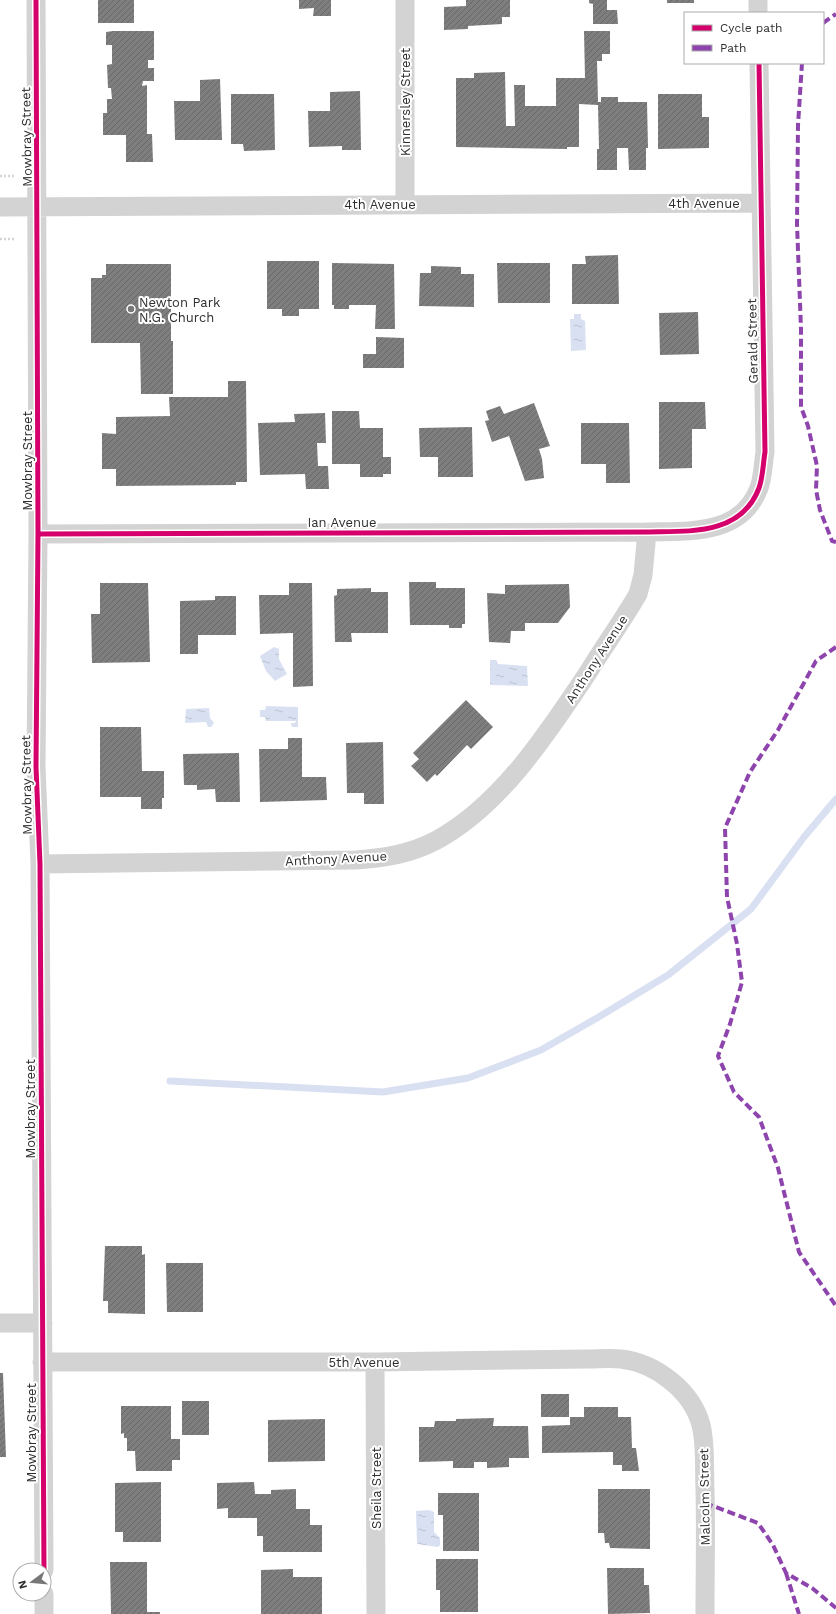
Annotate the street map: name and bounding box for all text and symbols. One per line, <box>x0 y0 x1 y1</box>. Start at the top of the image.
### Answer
legend <box>684 12 824 64</box>
text: Cycle path <box>720 21 782 35</box>
text: Path <box>720 41 746 55</box>
street label: Kinnersley Street <box>398 47 413 156</box>
street label: Mowbray Street <box>18 86 35 187</box>
street label: 4th Avenue <box>668 196 740 211</box>
street label: 4th Avenue <box>344 197 416 212</box>
place label: Newton Park N.G. Church <box>139 295 221 325</box>
street label: Gerald Street <box>744 298 761 384</box>
marker: Newton Park N.G. Church <box>126 304 136 314</box>
street label: Mowbray Street <box>20 411 35 511</box>
street label: Ian Avenue <box>307 515 377 530</box>
street label: Anthony Avenue <box>562 612 630 706</box>
street label: Mowbray Street <box>18 734 35 835</box>
street label: Anthony Avenue <box>285 848 387 869</box>
street label: Mowbray Street <box>23 1059 38 1159</box>
street label: 5th Avenue <box>329 1355 399 1370</box>
street label: Mowbray Street <box>24 1383 39 1483</box>
street label: Sheila Street <box>369 1446 384 1529</box>
street label: Malcolm Street <box>696 1448 713 1546</box>
north arrow <box>12 1562 52 1602</box>
text: N <box>15 1579 30 1590</box>

